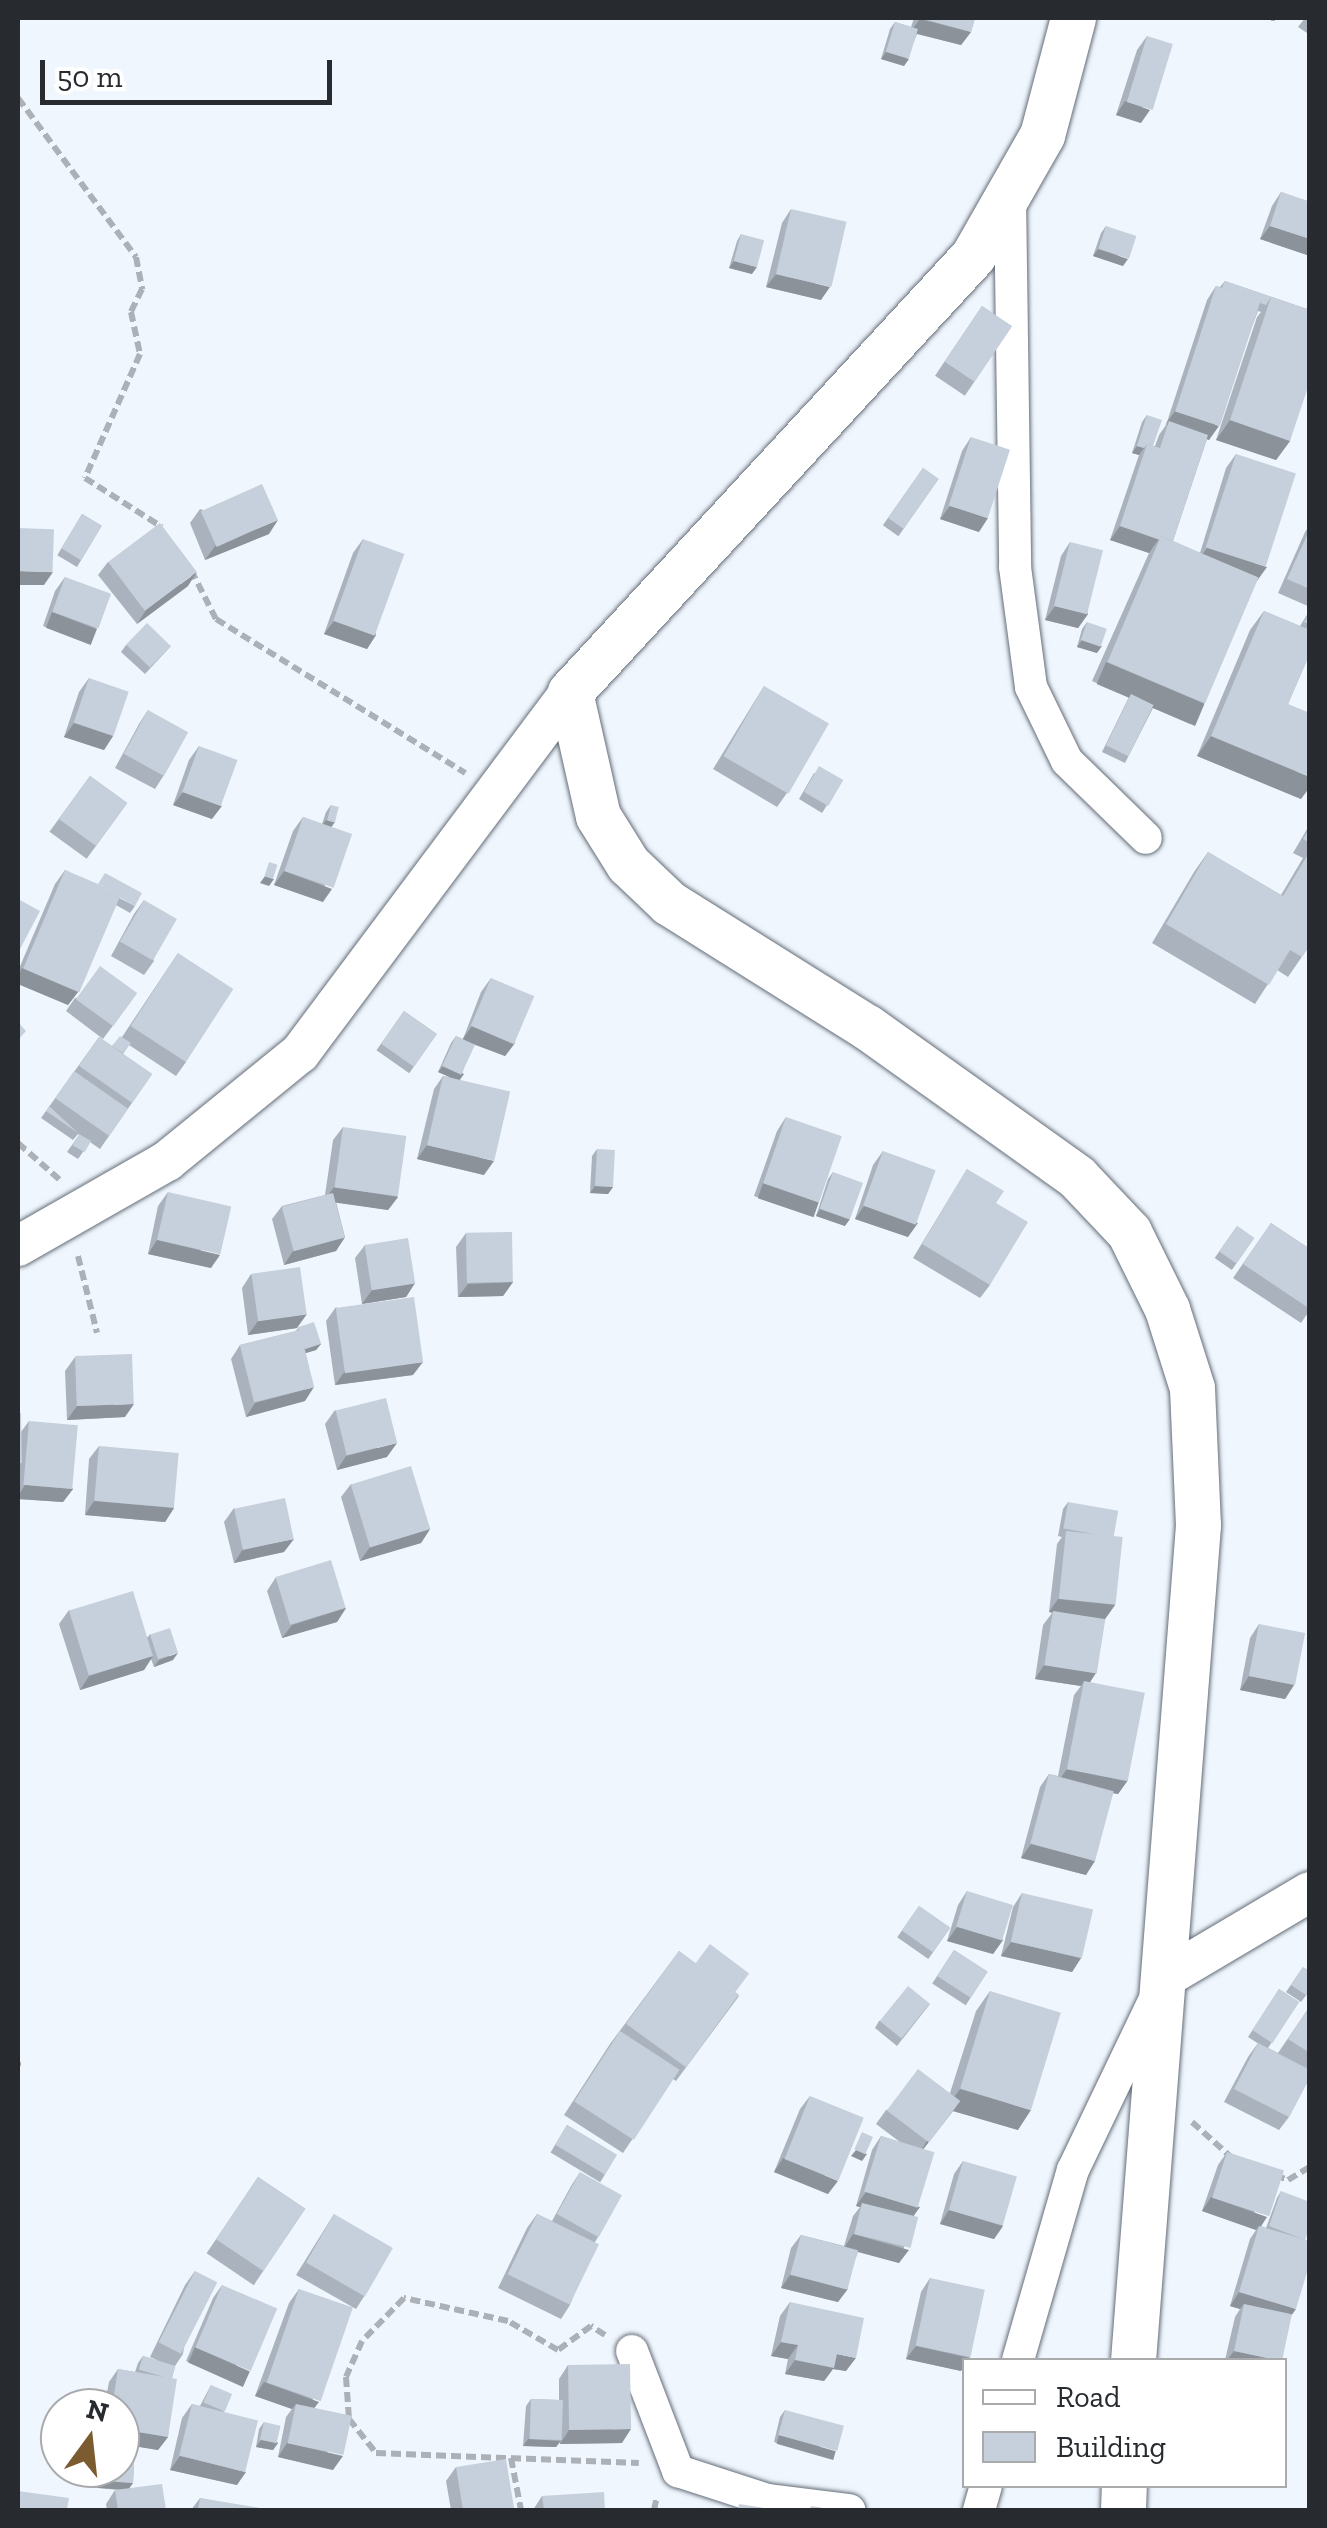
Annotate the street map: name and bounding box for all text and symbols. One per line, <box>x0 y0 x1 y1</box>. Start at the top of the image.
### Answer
scale bar <box>45 40 338 102</box>
text: 50 m <box>57 59 122 95</box>
legend <box>962 2358 1287 2488</box>
text: Road <box>1056 2379 1121 2415</box>
north arrow <box>40 2388 140 2488</box>
text: N <box>83 2392 112 2429</box>
text: Building <box>1056 2429 1166 2465</box>

